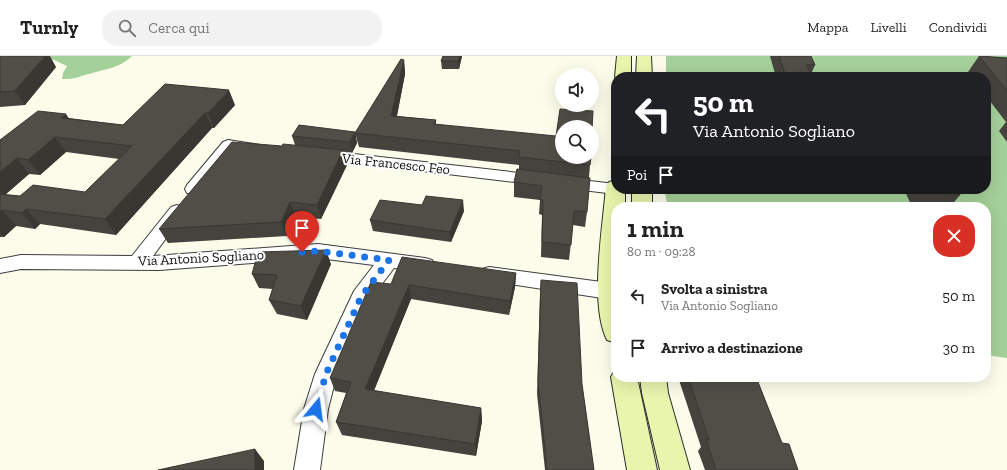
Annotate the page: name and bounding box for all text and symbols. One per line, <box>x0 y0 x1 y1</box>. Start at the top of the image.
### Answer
search box <box>102 10 382 46</box>
text: Turnly <box>20 16 78 39</box>
icon: search <box>116 17 138 39</box>
text: Cerca qui <box>148 19 210 37</box>
text: Mappa <box>807 19 848 36</box>
text: Livelli <box>870 19 907 36</box>
text: Condividi <box>929 19 987 36</box>
map controls <box>555 68 599 164</box>
button: sound <box>555 68 599 112</box>
text: 50 m <box>693 86 754 119</box>
icon: left <box>627 88 679 140</box>
button: search <box>555 120 599 164</box>
text: Via Antonio Sogliano <box>693 120 855 142</box>
street label: Via Francesco Feo <box>340 150 451 178</box>
icon: arrive <box>655 164 677 186</box>
text: Poi <box>627 166 647 184</box>
pin <box>285 211 319 252</box>
text: 1 min <box>627 214 684 243</box>
button: close <box>933 215 975 257</box>
icon: arrive <box>291 217 313 239</box>
text: 80 m · 09:28 <box>627 244 695 259</box>
street label: Via Antonio Sogliano <box>137 246 264 270</box>
text: Svolta a sinistra <box>661 280 768 298</box>
icon: left <box>627 285 649 307</box>
text: 50 m <box>942 287 975 305</box>
text: Via Antonio Sogliano <box>661 298 778 313</box>
icon: arrive <box>627 337 649 359</box>
text: Arrivo a destinazione <box>661 339 803 357</box>
text: 30 m <box>943 339 975 357</box>
position arrow <box>295 388 337 430</box>

